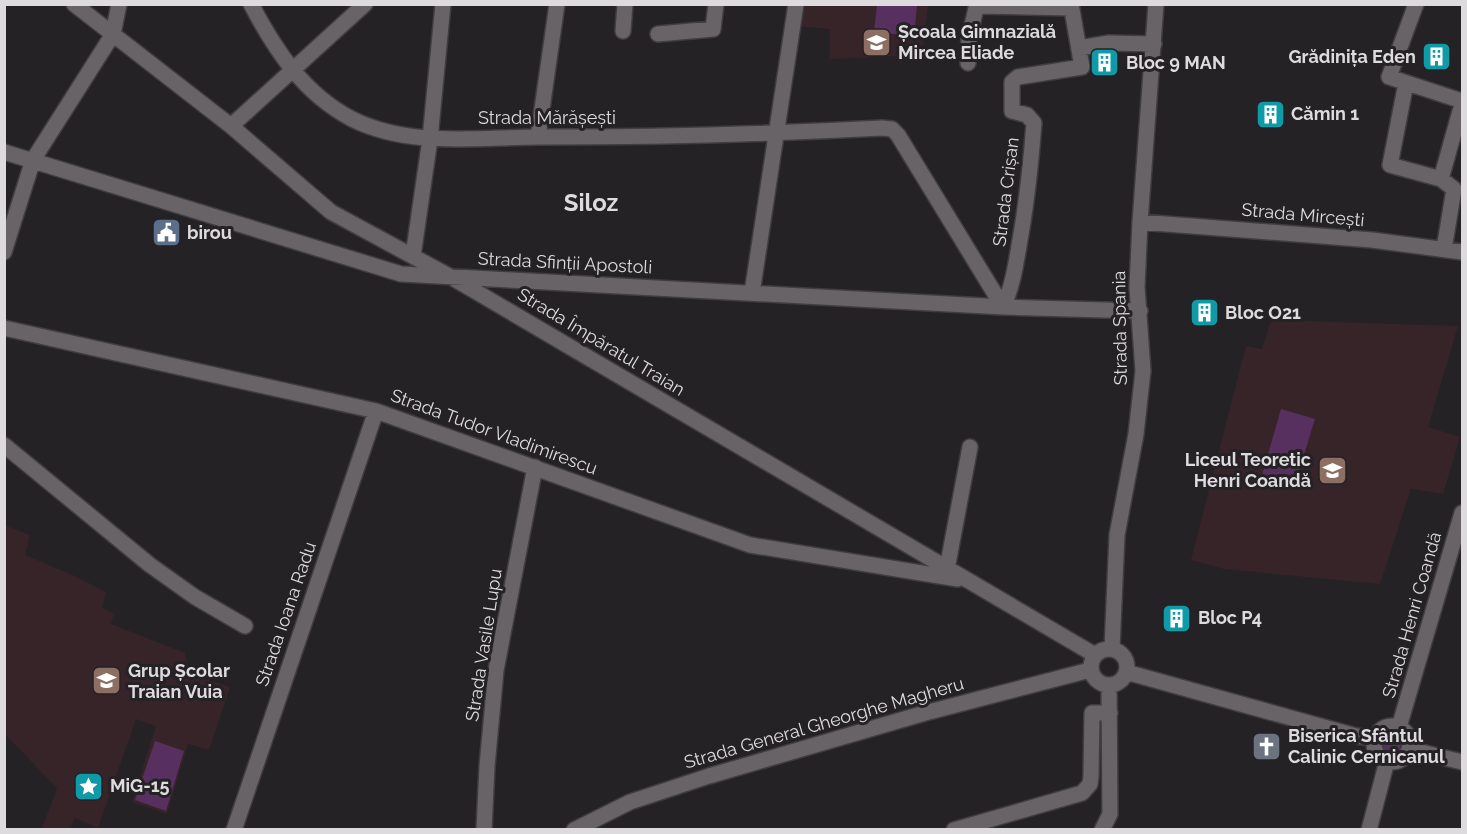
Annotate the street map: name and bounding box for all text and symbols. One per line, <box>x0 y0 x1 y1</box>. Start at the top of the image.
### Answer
place label: Școala Gimnazială Mircea Eliade <box>898 21 1056 63</box>
school or university icon: Școala Gimnazială Mircea Eliade <box>861 26 893 58</box>
building icon: Grădinița Eden <box>1421 41 1453 73</box>
place label: Grădinița Eden <box>1289 46 1416 67</box>
building icon: Bloc 9 MAN <box>1089 47 1121 79</box>
place label: Bloc 9 MAN <box>1126 52 1226 73</box>
building icon: Cămin 1 <box>1254 98 1286 130</box>
place label: Cămin 1 <box>1291 103 1359 124</box>
street label: Strada Mărășești <box>478 107 616 128</box>
street label: Strada Crișan <box>988 136 1023 248</box>
district label: Siloz <box>564 188 618 217</box>
street label: Strada Mircești <box>1241 199 1365 230</box>
public building icon: birou <box>150 217 182 249</box>
place label: birou <box>187 222 232 243</box>
street label: Strada Sfinții Apostoli <box>477 247 653 278</box>
street label: Strada Spania <box>1108 271 1131 385</box>
street label: Strada Împăratul Traian <box>514 282 689 400</box>
building icon: Bloc O21 <box>1188 297 1220 329</box>
place label: Bloc O21 <box>1225 302 1301 323</box>
street label: Strada Tudor Vladimirescu <box>388 384 600 479</box>
place label: Liceul Teoretic Henri Coandă <box>1185 449 1311 491</box>
school or university icon: Liceul Teoretic Henri Coandă <box>1316 454 1348 486</box>
street label: Strada Henri Coandă <box>1378 529 1445 700</box>
street label: Strada Ioana Radu <box>251 539 320 689</box>
street label: Strada Vasile Lupu <box>461 567 506 723</box>
building icon: Bloc P4 <box>1161 602 1193 634</box>
place label: Bloc P4 <box>1198 607 1262 628</box>
place label: Grup Școlar Traian Vuia <box>128 660 230 702</box>
school or university icon: Grup Școlar Traian Vuia <box>91 665 123 697</box>
street label: Strada General Gheorghe Magheru <box>681 672 966 773</box>
place label: Biserica Sfântul Calinic Cernicanul <box>1288 725 1445 767</box>
church icon: Biserica Sfântul Calinic Cernicanul <box>1251 730 1283 762</box>
place icon: MiG-15 <box>73 770 105 802</box>
place label: MiG-15 <box>110 775 170 796</box>

